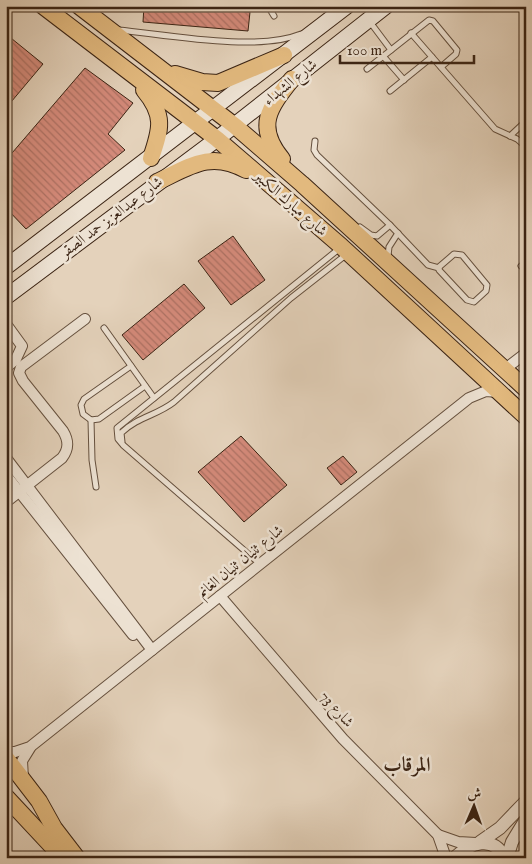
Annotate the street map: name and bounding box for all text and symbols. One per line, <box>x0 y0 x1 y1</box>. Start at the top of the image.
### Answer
scale bar <box>340 32 473 64</box>
text: 100 m <box>347 41 383 60</box>
street label: شارع الشهداء <box>260 55 323 112</box>
street label: شارع مبارك الكبير <box>247 165 331 243</box>
street label: شارع عبدالعزيز حمد الصقر <box>54 172 168 266</box>
street label: شارع ثنيان ثنيان الغانم <box>193 521 289 604</box>
street label: شارع 73 <box>313 687 358 733</box>
district label: المرقاب <box>383 753 431 778</box>
north arrow <box>450 782 500 832</box>
text: ش <box>467 785 482 803</box>

